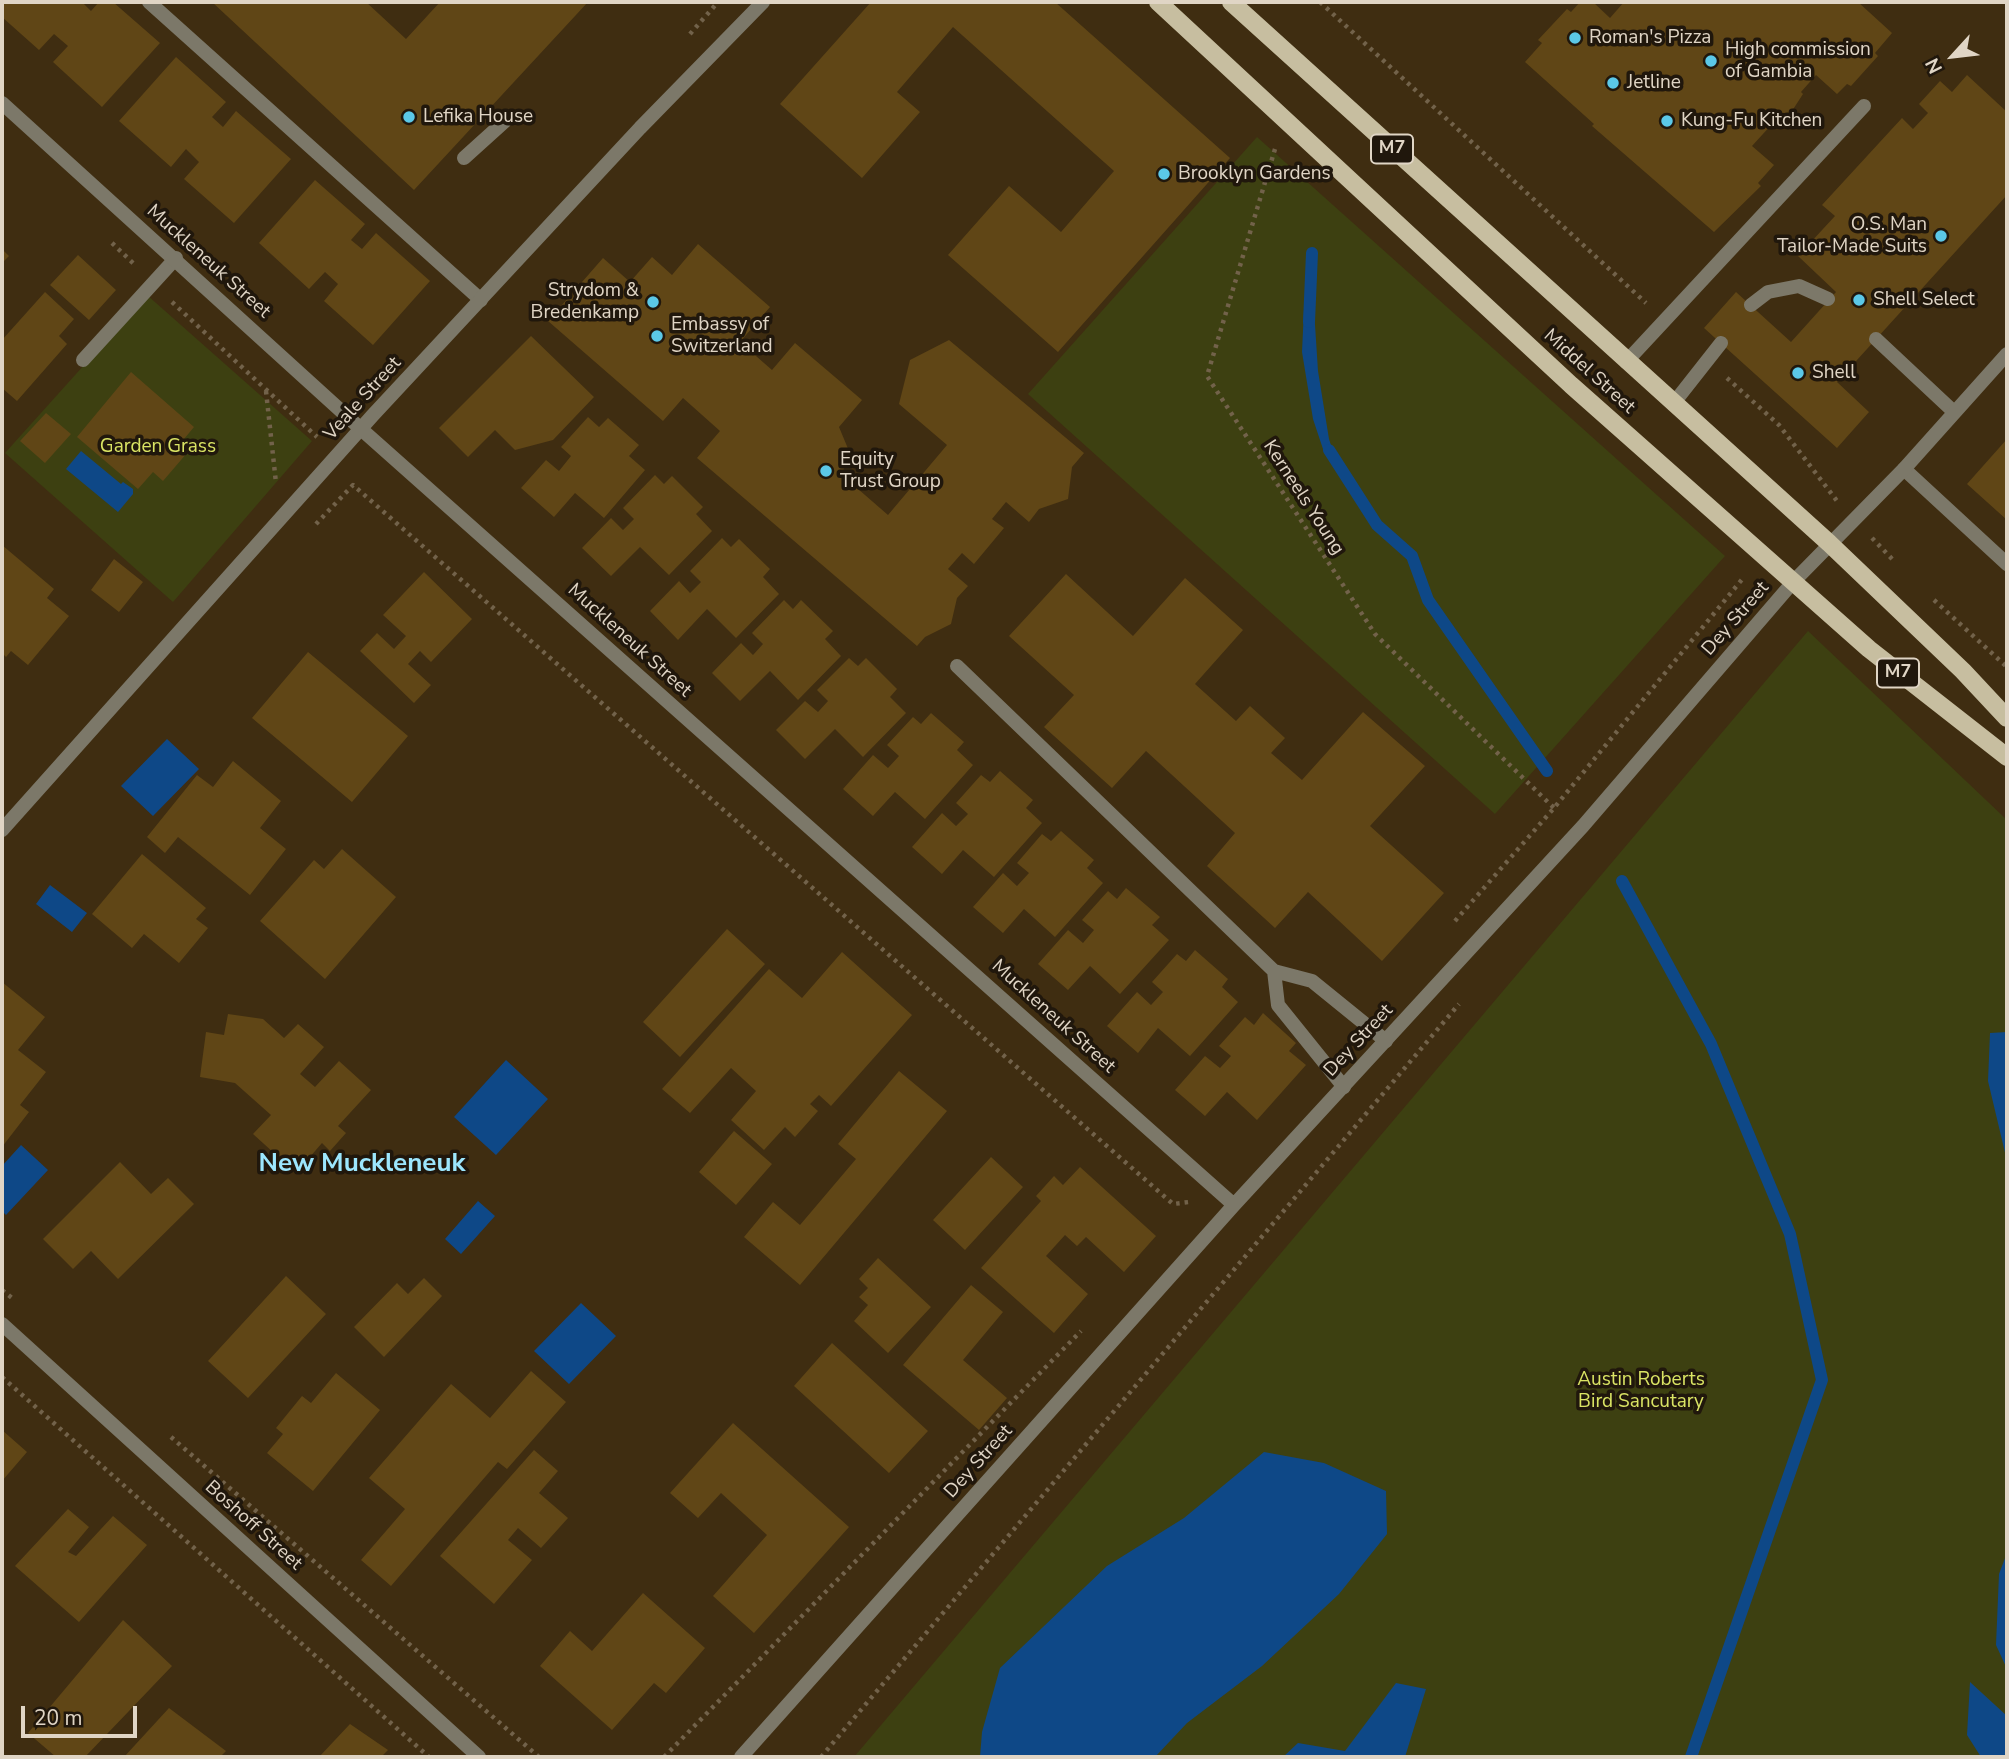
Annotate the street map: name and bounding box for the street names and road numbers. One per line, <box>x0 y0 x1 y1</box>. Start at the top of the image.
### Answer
road number: M7 <box>1371 134 1413 164</box>
street label: Muckleneuk Street <box>141 200 275 324</box>
street label: Middel Street <box>1539 325 1639 419</box>
street label: Veale Street <box>320 353 406 445</box>
street label: Kerneels Young <box>1257 436 1349 560</box>
street label: Dey Street <box>1698 577 1774 661</box>
street label: Muckleneuk Street <box>562 579 696 703</box>
road number: M7 <box>1877 658 1919 688</box>
street label: Muckleneuk Street <box>986 955 1120 1079</box>
street label: Dey Street <box>1320 1000 1398 1082</box>
street label: Dey Street <box>940 1421 1018 1503</box>
street label: Boshoff Street <box>200 1476 306 1576</box>

